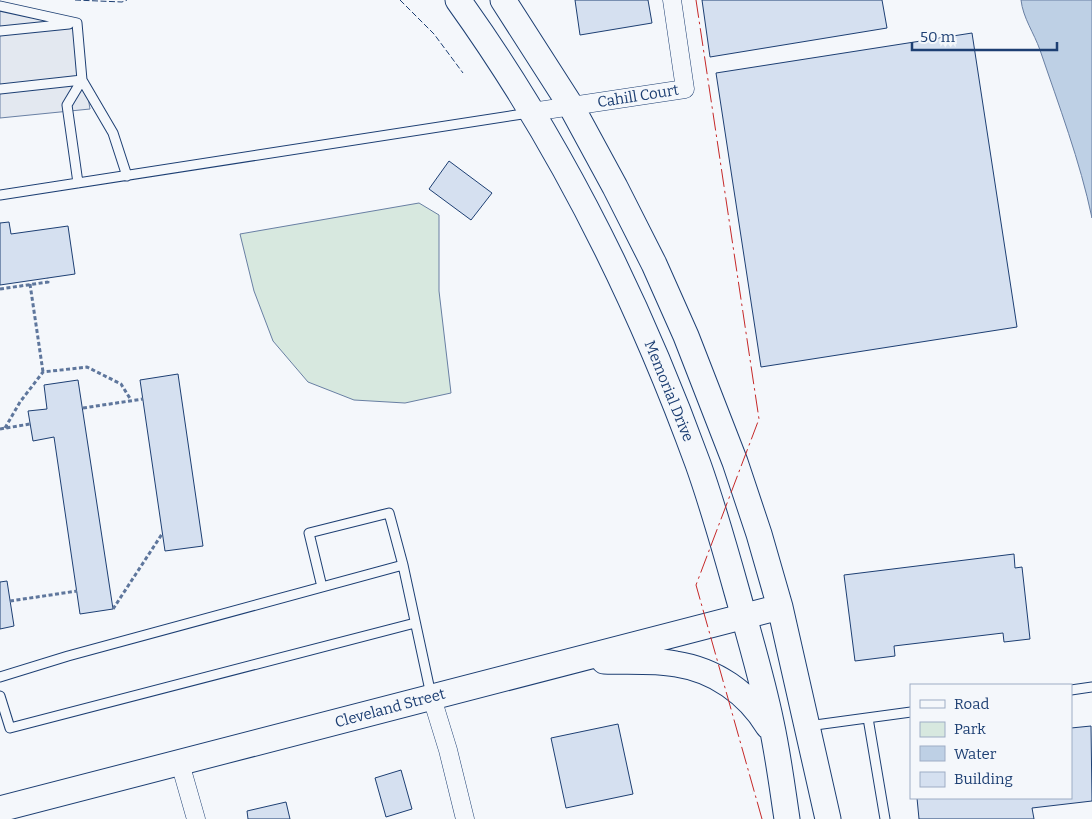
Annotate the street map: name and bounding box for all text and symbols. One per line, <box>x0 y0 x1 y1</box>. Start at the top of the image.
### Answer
scale bar <box>912 20 1057 52</box>
text: 50 m <box>920 28 956 46</box>
street label: Cahill Court <box>596 81 681 111</box>
street label: Memorial Drive <box>641 338 697 444</box>
street label: Cleveland Street <box>333 684 448 731</box>
legend <box>910 684 1072 799</box>
text: Road <box>954 695 989 713</box>
text: Park <box>954 720 986 738</box>
text: Water <box>954 745 997 763</box>
text: Building <box>954 770 1013 788</box>

